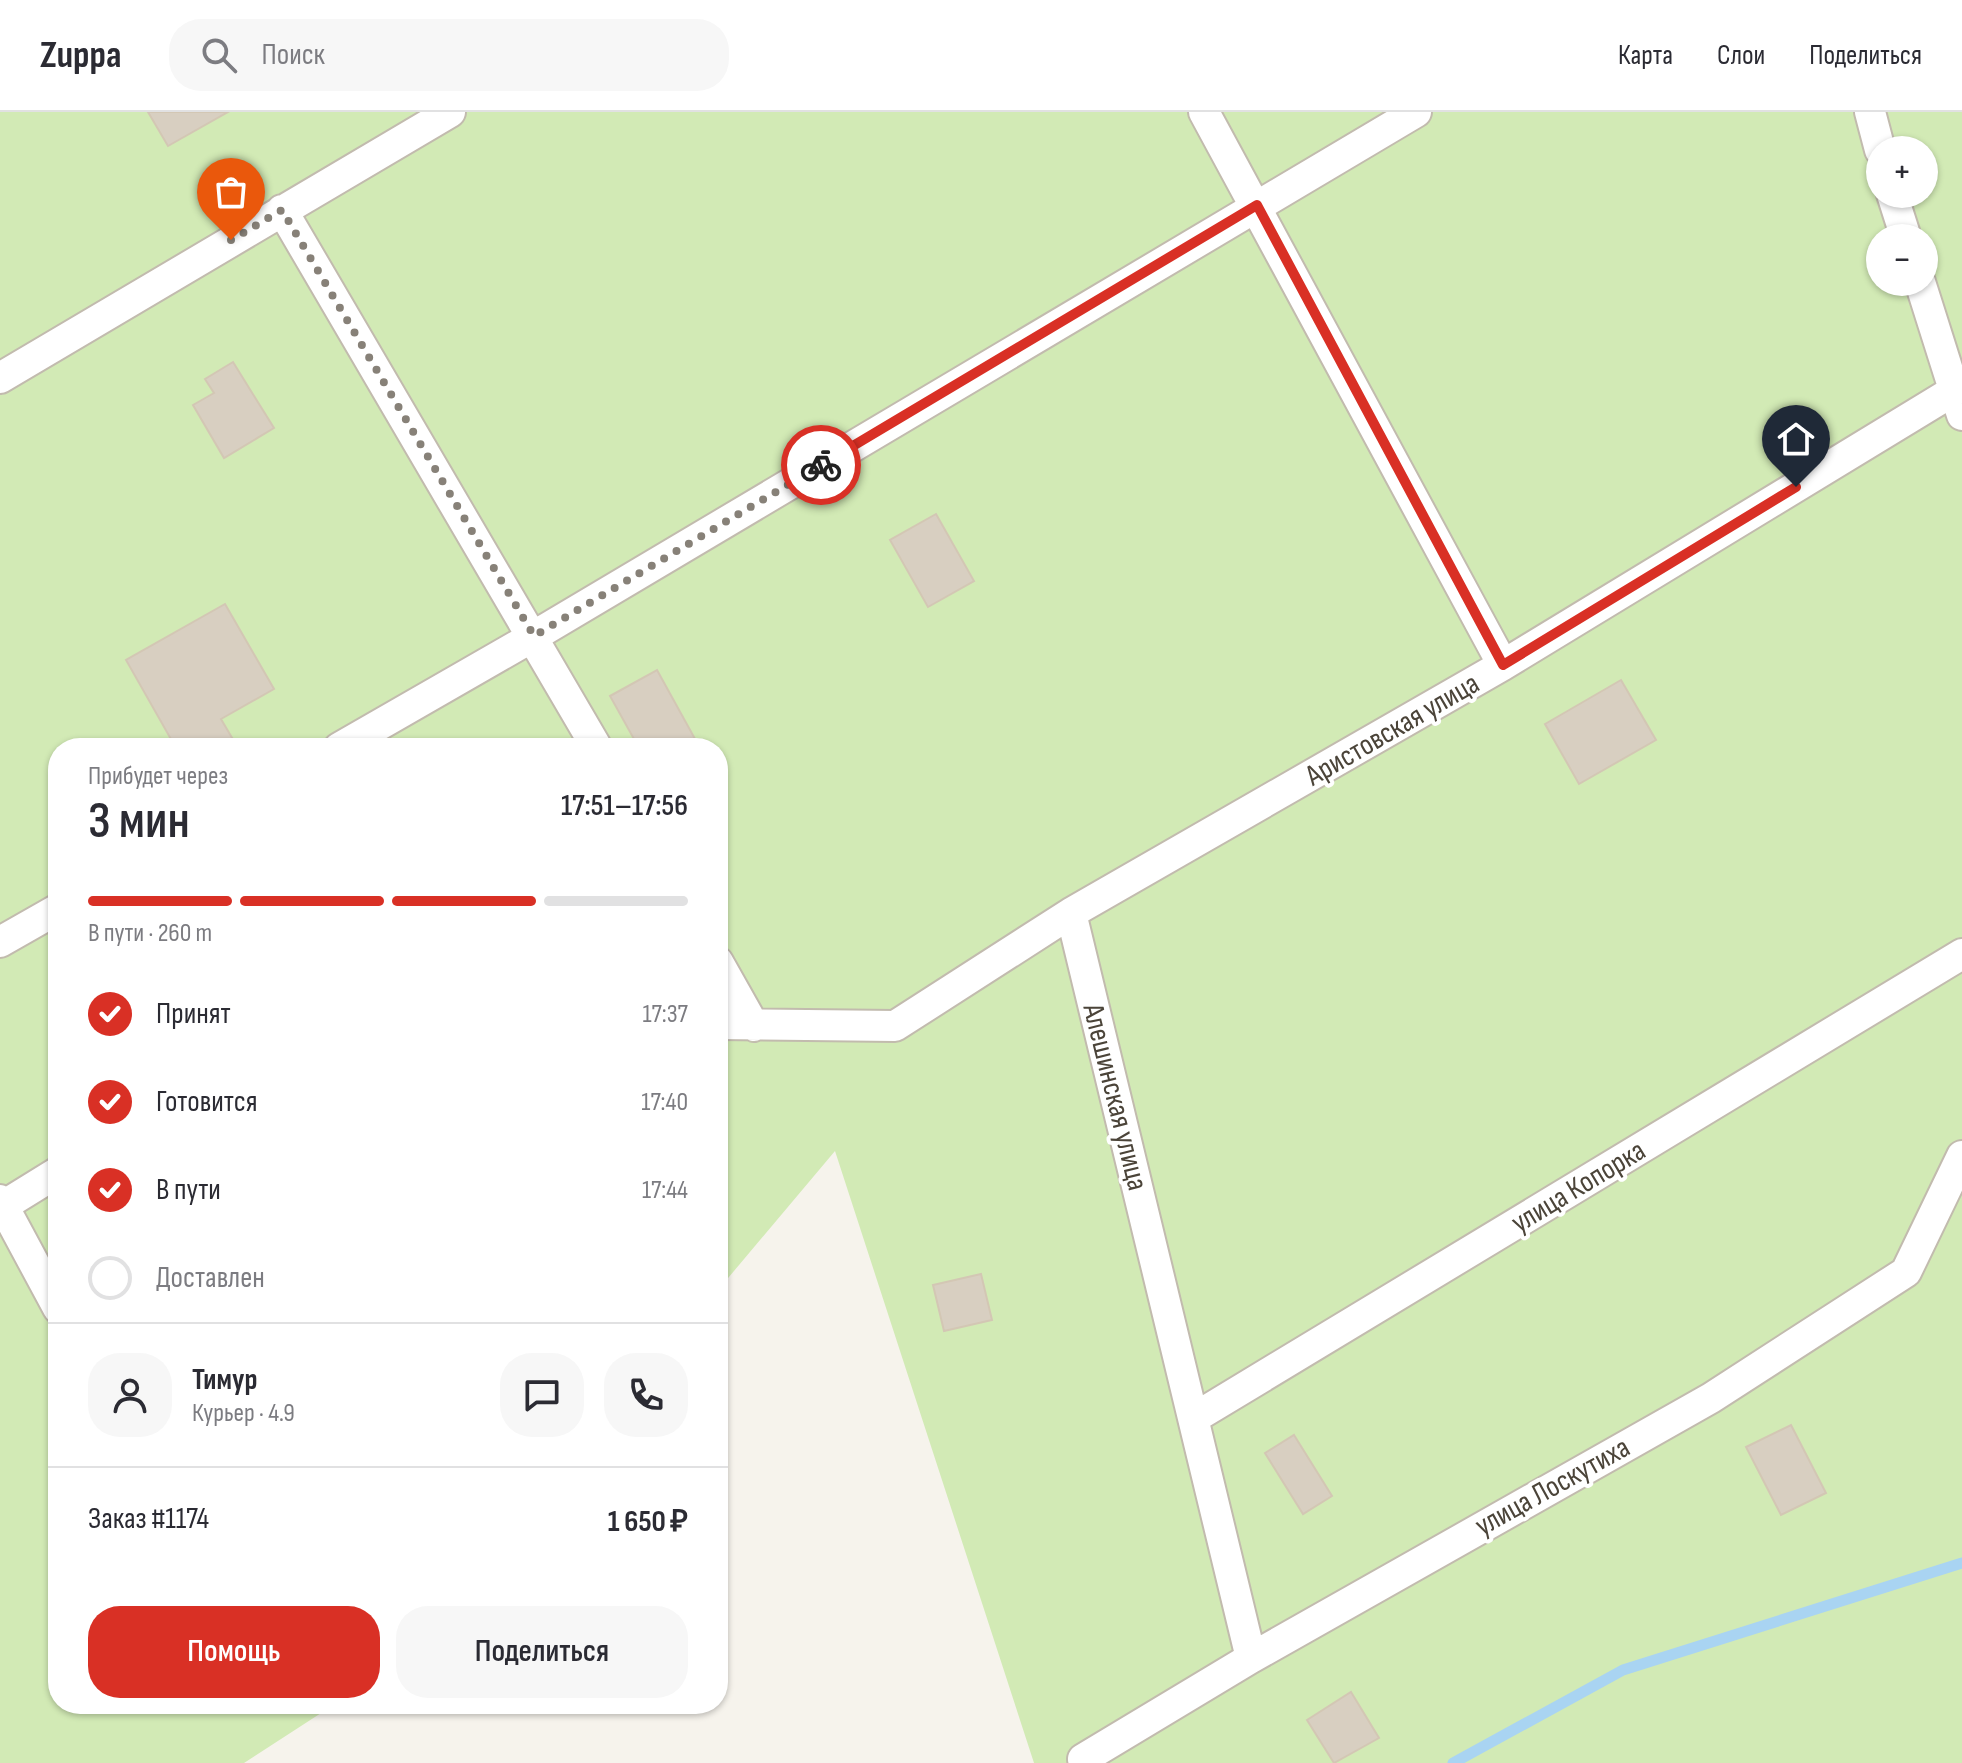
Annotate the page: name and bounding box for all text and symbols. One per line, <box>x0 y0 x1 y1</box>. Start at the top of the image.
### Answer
search box <box>169 19 729 91</box>
text: Zuppa <box>40 33 121 78</box>
icon: search <box>197 33 241 77</box>
text: Поиск <box>261 37 325 73</box>
text: Карта <box>1618 39 1673 72</box>
text: Слои <box>1717 39 1765 72</box>
text: Поделиться <box>1809 39 1922 72</box>
map controls <box>1866 136 1938 296</box>
button: + <box>1866 136 1938 208</box>
pin <box>197 158 265 240</box>
icon: bag <box>209 170 253 214</box>
button: − <box>1866 224 1938 296</box>
pin <box>1762 405 1830 487</box>
icon: home <box>1774 417 1818 461</box>
courier <box>781 425 861 505</box>
icon: bike <box>799 443 843 487</box>
street label: Аристовская улица <box>1298 666 1486 795</box>
text: Прибудет через <box>88 761 228 792</box>
text: 17:51–17:56 <box>561 788 688 824</box>
text: 3 мин <box>88 790 190 853</box>
text: В пути · 260 m <box>88 918 212 949</box>
icon: check <box>88 992 132 1036</box>
text: Принят <box>156 996 231 1032</box>
text: 17:37 <box>643 999 688 1030</box>
street label: Алешинская улица <box>1074 999 1156 1194</box>
icon: check <box>88 1080 132 1124</box>
text: Готовится <box>156 1084 257 1120</box>
text: 17:40 <box>641 1087 688 1118</box>
street label: улица Копорка <box>1505 1133 1652 1241</box>
icon: check <box>88 1168 132 1212</box>
text: В пути <box>156 1172 221 1208</box>
text: 17:44 <box>642 1175 688 1206</box>
text: Доставлен <box>156 1260 265 1296</box>
button: person <box>88 1353 172 1437</box>
button: chat <box>500 1353 584 1437</box>
button: phone <box>604 1353 688 1437</box>
text: Тимур <box>192 1362 257 1398</box>
text: Курьер · 4.9 <box>192 1398 295 1429</box>
street label: улица Лоскутиха <box>1469 1430 1636 1544</box>
text: Заказ #1174 <box>88 1501 209 1537</box>
text: 1 650 ₽ <box>608 1504 688 1540</box>
button: Помощь <box>88 1606 380 1698</box>
button: Поделиться <box>396 1606 688 1698</box>

